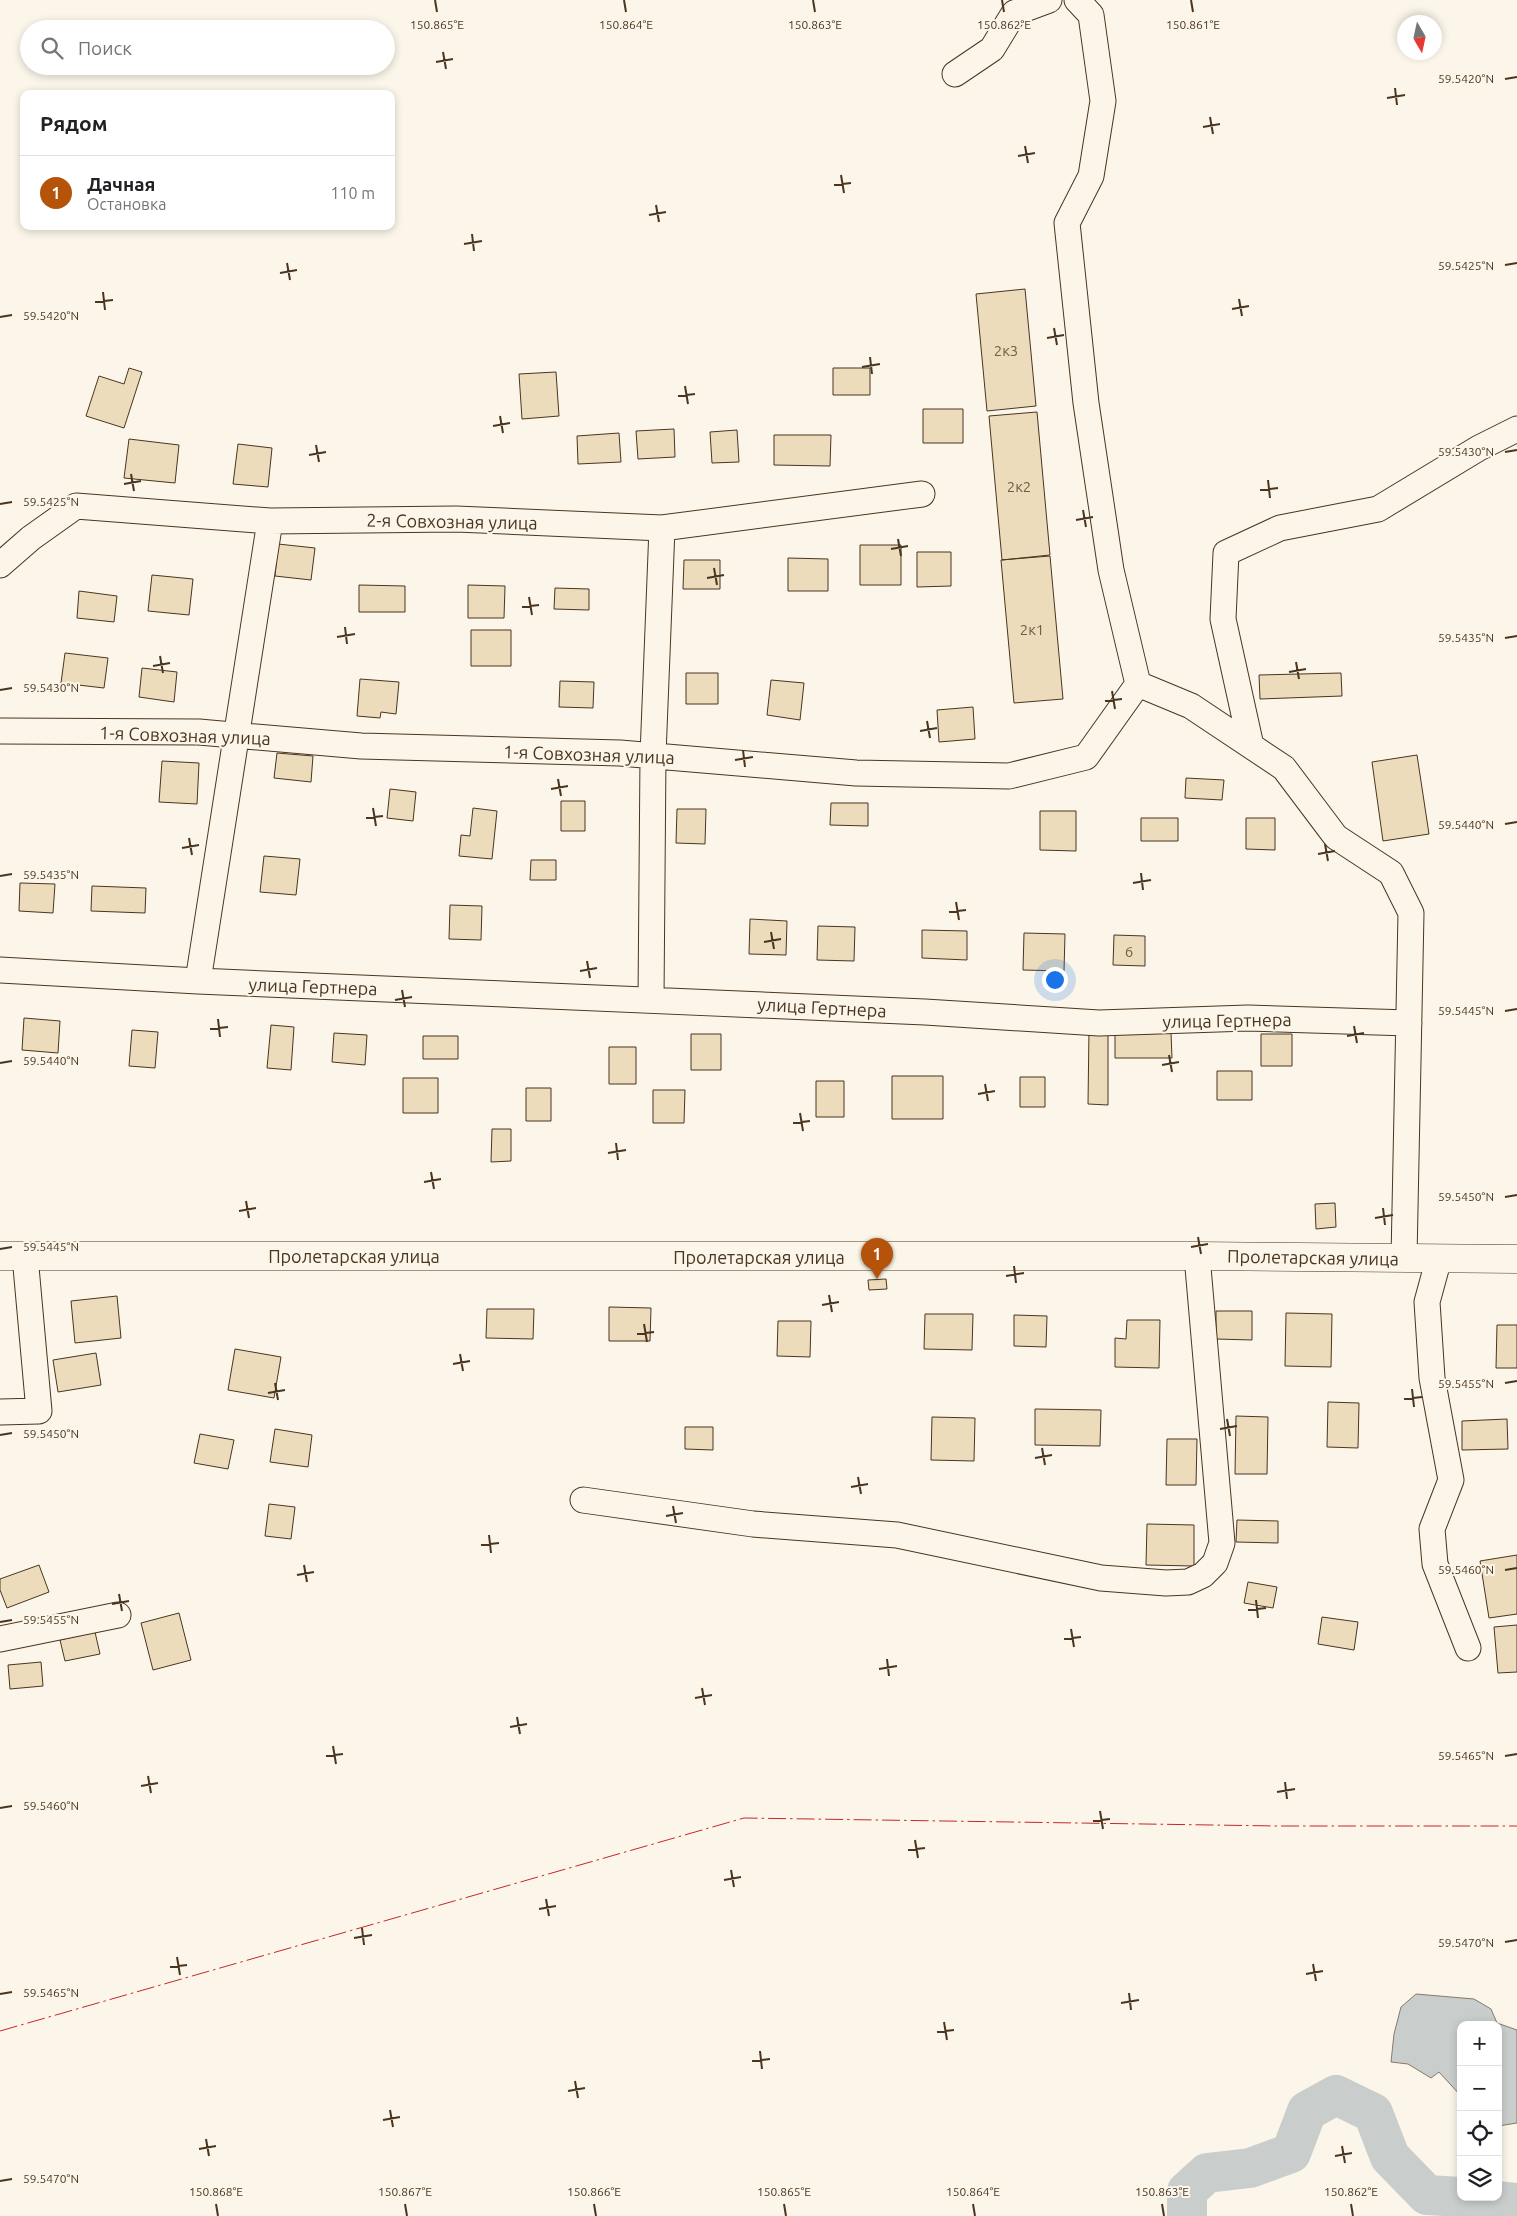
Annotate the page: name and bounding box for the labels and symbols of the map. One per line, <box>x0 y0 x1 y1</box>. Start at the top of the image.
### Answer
north arrow <box>1397 15 1442 60</box>
text: 150.865°E <box>410 18 464 31</box>
text: 150.864°E <box>599 18 653 31</box>
text: 150.863°E <box>788 18 842 31</box>
text: 150.862°E <box>977 18 1031 31</box>
text: 150.861°E <box>1166 18 1220 31</box>
text: 59.5420°N <box>1438 72 1494 85</box>
text: 59.5425°N <box>1438 259 1494 272</box>
text: 59.5420°N <box>23 309 79 322</box>
house number: 2к3 <box>994 342 1018 359</box>
text: 59.5430°N <box>1438 445 1494 458</box>
house number: 2к2 <box>1007 478 1031 495</box>
text: 59.5425°N <box>23 495 79 508</box>
street label: 2-я Совхозная улица <box>366 510 538 532</box>
house number: 2к1 <box>1020 621 1044 638</box>
text: 59.5435°N <box>1438 631 1494 644</box>
text: 59.5430°N <box>23 681 79 694</box>
street label: 1-я Совхозная улица <box>99 722 271 748</box>
street label: 1-я Совхозная улица <box>503 741 675 767</box>
text: 59.5440°N <box>1438 818 1494 831</box>
text: 59.5435°N <box>23 868 79 881</box>
house number: 6 <box>1125 943 1133 960</box>
your location <box>1042 967 1068 993</box>
street label: улица Гертнера <box>248 974 378 998</box>
street label: улица Гертнера <box>757 994 887 1020</box>
text: 59.5445°N <box>1438 1004 1494 1017</box>
street label: улица Гертнера <box>1162 1009 1292 1031</box>
text: 59.5440°N <box>23 1054 79 1067</box>
text: 59.5450°N <box>1438 1190 1494 1203</box>
pin: 1 <box>861 1238 893 1279</box>
text: 59.5445°N <box>23 1240 79 1253</box>
street label: Пролетарская улица <box>268 1246 440 1266</box>
street label: Пролетарская улица <box>1227 1246 1399 1268</box>
street label: Пролетарская улица <box>673 1247 845 1267</box>
text: 59.5455°N <box>1438 1377 1494 1390</box>
text: 59.5450°N <box>23 1427 79 1440</box>
text: 59.5460°N <box>1438 1563 1494 1576</box>
text: 59.5455°N <box>23 1613 79 1626</box>
text: 59.5465°N <box>1438 1749 1494 1762</box>
text: 59.5460°N <box>23 1799 79 1812</box>
text: 59.5470°N <box>1438 1936 1494 1949</box>
text: 59.5465°N <box>23 1986 79 1999</box>
text: 59.5470°N <box>23 2172 79 2185</box>
text: 150.868°E <box>189 2185 243 2198</box>
text: 150.867°E <box>378 2185 432 2198</box>
text: 150.866°E <box>567 2185 621 2198</box>
text: 150.865°E <box>757 2185 811 2198</box>
text: 150.864°E <box>946 2185 1000 2198</box>
text: 150.863°E <box>1135 2185 1189 2198</box>
text: 150.862°E <box>1324 2185 1378 2198</box>

